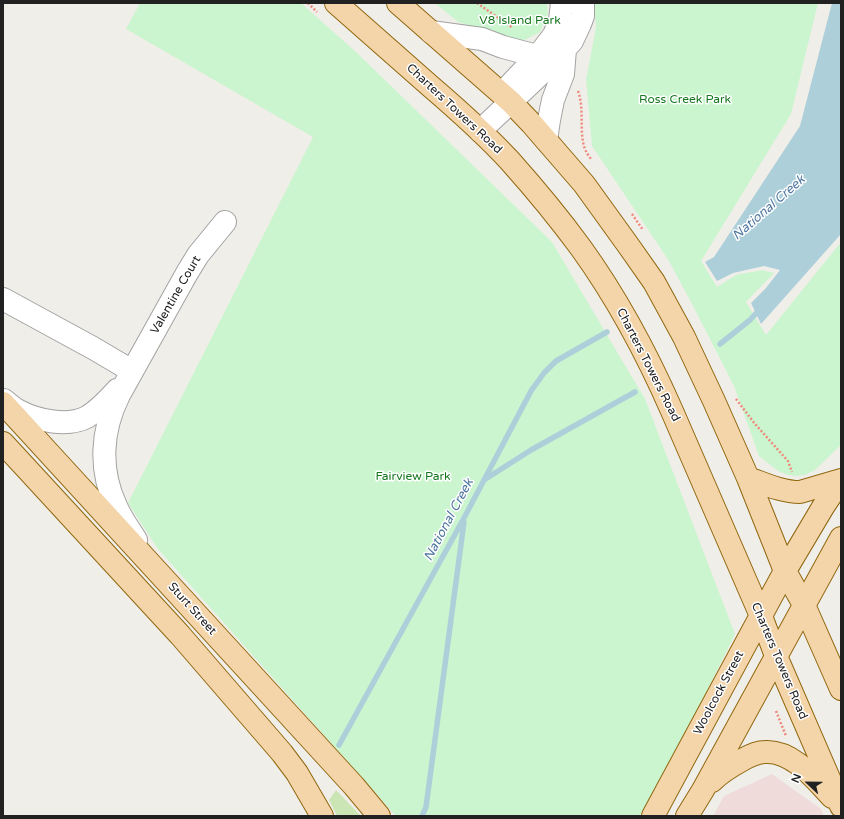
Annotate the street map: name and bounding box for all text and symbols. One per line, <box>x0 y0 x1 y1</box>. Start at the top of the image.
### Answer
park label: V8 Island Park <box>479 14 561 28</box>
street label: Charters Towers Road <box>403 61 505 157</box>
park label: Ross Creek Park <box>639 93 731 107</box>
water label: National Creek <box>730 172 808 244</box>
street label: Valentine Court <box>148 253 204 337</box>
street label: Charters Towers Road <box>613 306 683 424</box>
park label: Fairview Park <box>375 470 451 484</box>
water label: National Creek <box>421 476 477 564</box>
street label: Sturt Street <box>165 580 219 638</box>
street label: Charters Towers Road <box>748 600 810 722</box>
street label: Woolcock Street <box>691 648 747 738</box>
north arrow <box>788 763 828 803</box>
text: N <box>789 772 804 785</box>

